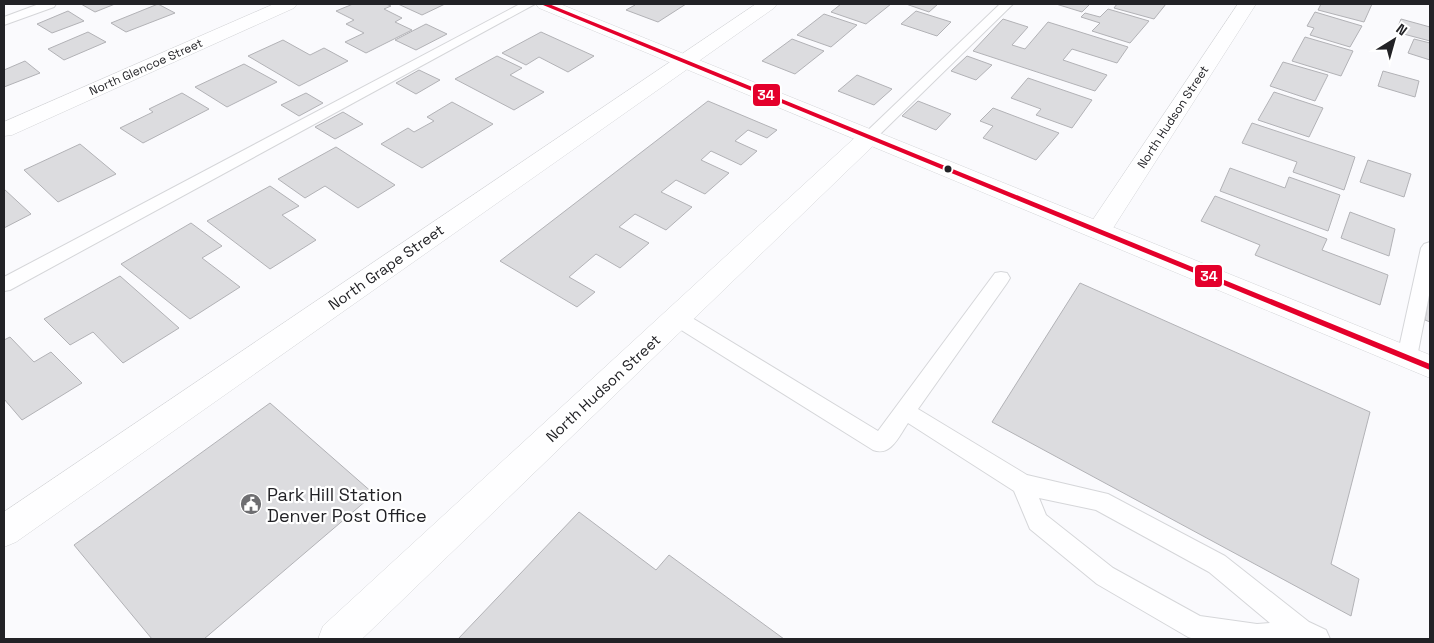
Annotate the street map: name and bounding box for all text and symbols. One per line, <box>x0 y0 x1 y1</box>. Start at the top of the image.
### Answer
north arrow <box>1369 15 1419 65</box>
text: N <box>1393 20 1411 40</box>
street label: North Glencoe Street <box>87 35 205 99</box>
street label: North Hudson Street <box>1134 62 1212 172</box>
line badge: 34 <box>752 83 781 107</box>
text: 34 <box>757 86 775 104</box>
unlabelled marker <box>943 164 953 174</box>
street label: North Grape Street <box>324 220 448 314</box>
line badge: 34 <box>1194 264 1223 288</box>
text: 34 <box>1200 267 1218 285</box>
street label: North Hudson Street <box>542 330 664 446</box>
place label: Park Hill Station Denver Post Office <box>267 483 427 527</box>
public building icon: Park Hill Station Denver Post Office <box>239 492 263 516</box>

